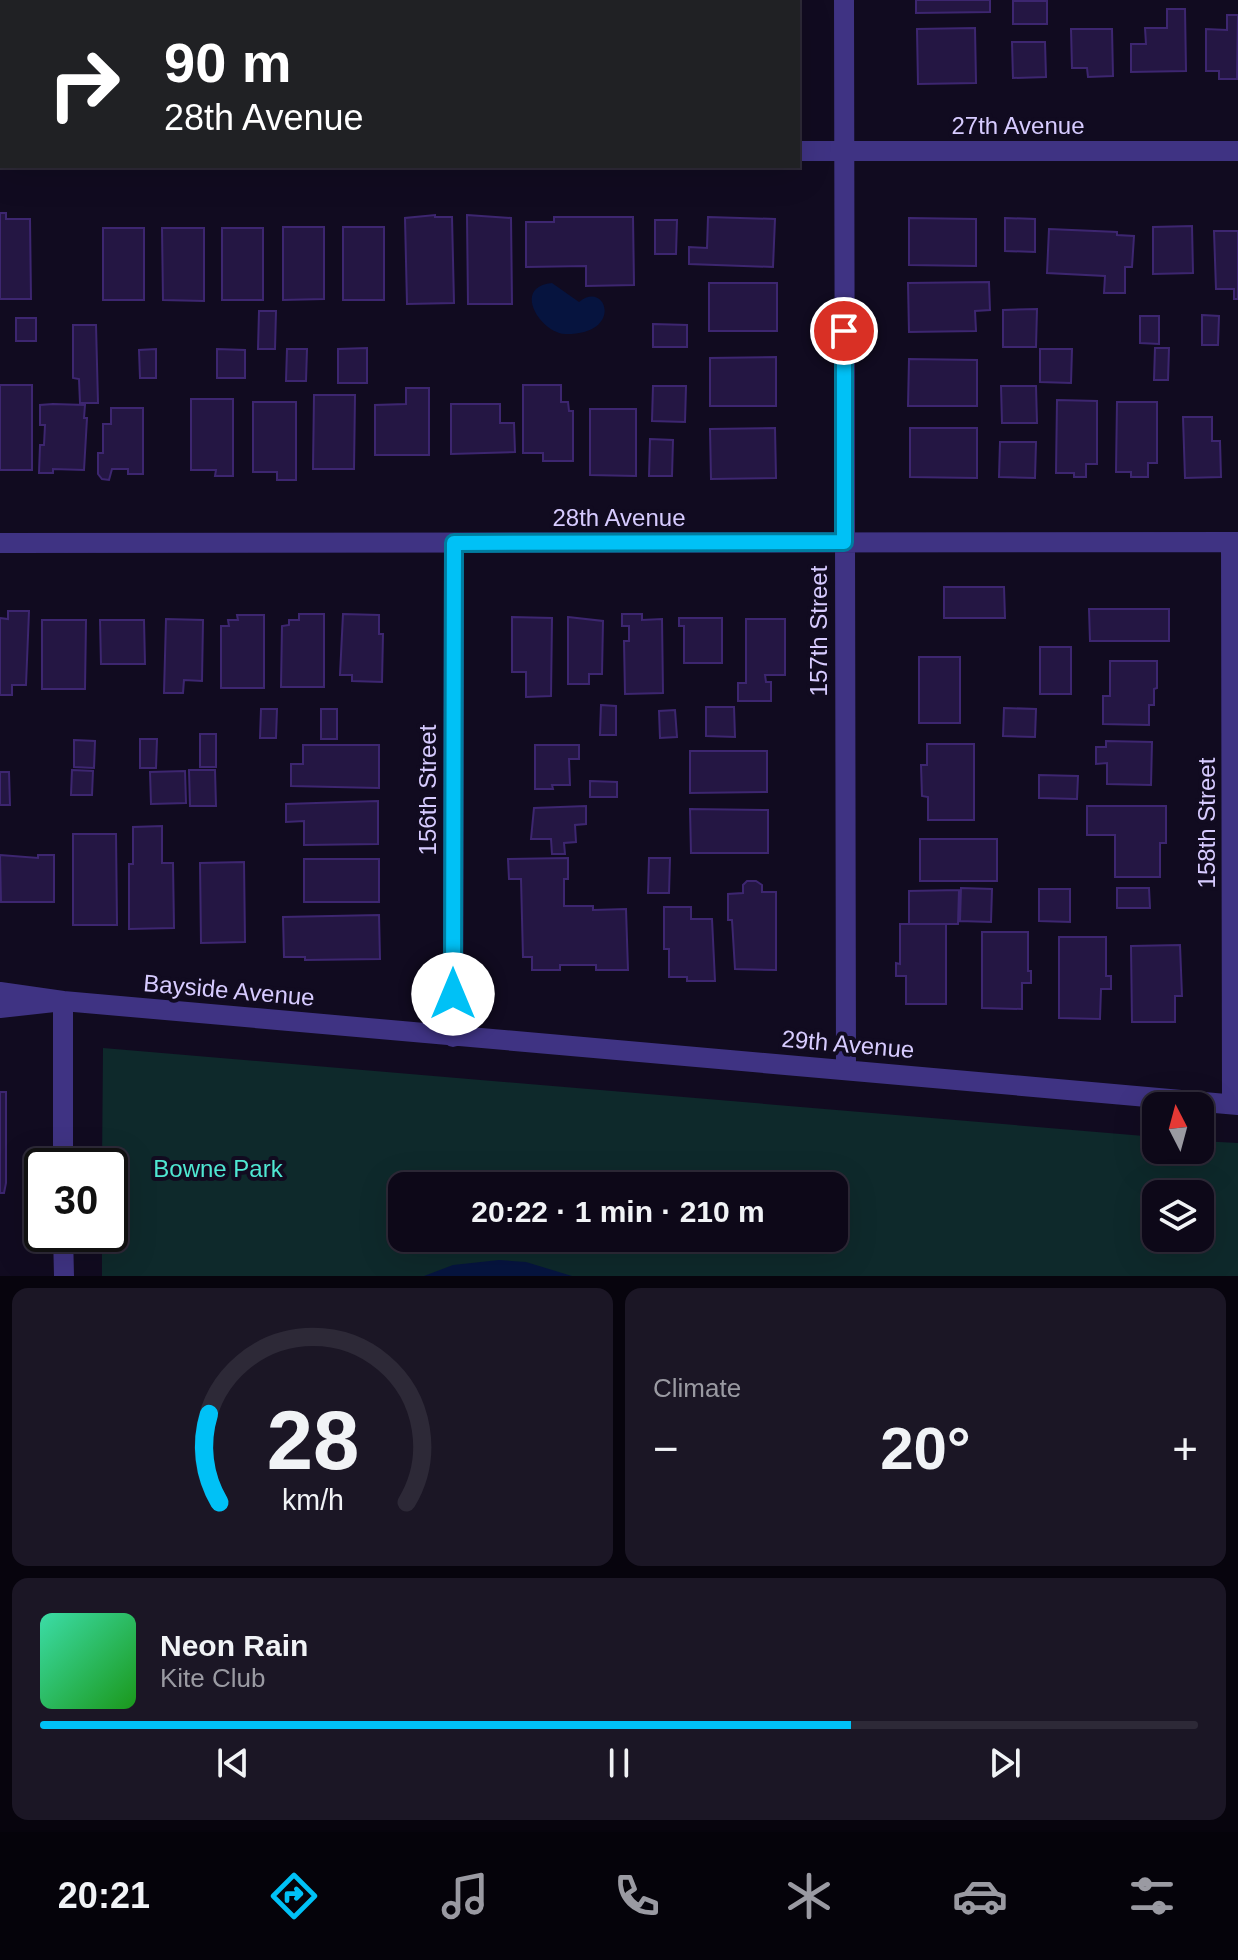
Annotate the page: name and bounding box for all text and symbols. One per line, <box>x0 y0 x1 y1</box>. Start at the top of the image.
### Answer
text: 90 m <box>164 31 292 94</box>
icon: right <box>32 32 136 136</box>
text: 28th Avenue <box>164 97 364 138</box>
street label: 27th Avenue <box>951 112 1085 139</box>
pin <box>810 297 878 365</box>
icon: arrive <box>822 309 866 353</box>
street label: 28th Avenue <box>552 504 686 531</box>
street label: 157th Street <box>805 565 832 696</box>
street label: 156th Street <box>414 724 441 855</box>
street label: 158th Street <box>1193 757 1220 888</box>
position arrow <box>411 952 495 1036</box>
street label: Bayside Avenue <box>142 969 316 1011</box>
street label: 29th Avenue <box>781 1025 915 1063</box>
north arrow <box>1142 1092 1214 1164</box>
map controls <box>1142 1092 1214 1252</box>
speed limit sign: 30 <box>24 1148 128 1252</box>
park label: Bowne Park <box>153 1155 284 1182</box>
button: layers <box>1142 1180 1214 1252</box>
text: 20:22 · 1 min · 210 m <box>471 1195 765 1228</box>
text: Climate <box>653 1373 741 1403</box>
text: 28 <box>266 1394 359 1487</box>
text: 20° <box>880 1415 971 1482</box>
text: − <box>653 1424 679 1473</box>
text: + <box>1172 1424 1198 1473</box>
text: km/h <box>282 1484 343 1516</box>
text: Neon Rain <box>160 1629 308 1662</box>
text: Kite Club <box>160 1663 266 1693</box>
icon: previous <box>211 1741 255 1785</box>
icon: pause <box>597 1741 641 1785</box>
icon: next <box>983 1741 1027 1785</box>
icon: directions <box>266 1868 322 1924</box>
icon: music <box>437 1868 493 1924</box>
icon: phone <box>609 1868 665 1924</box>
icon: climate <box>781 1868 837 1924</box>
icon: car <box>952 1868 1008 1924</box>
icon: filters <box>1124 1868 1180 1924</box>
text: 20:21 <box>58 1875 150 1916</box>

